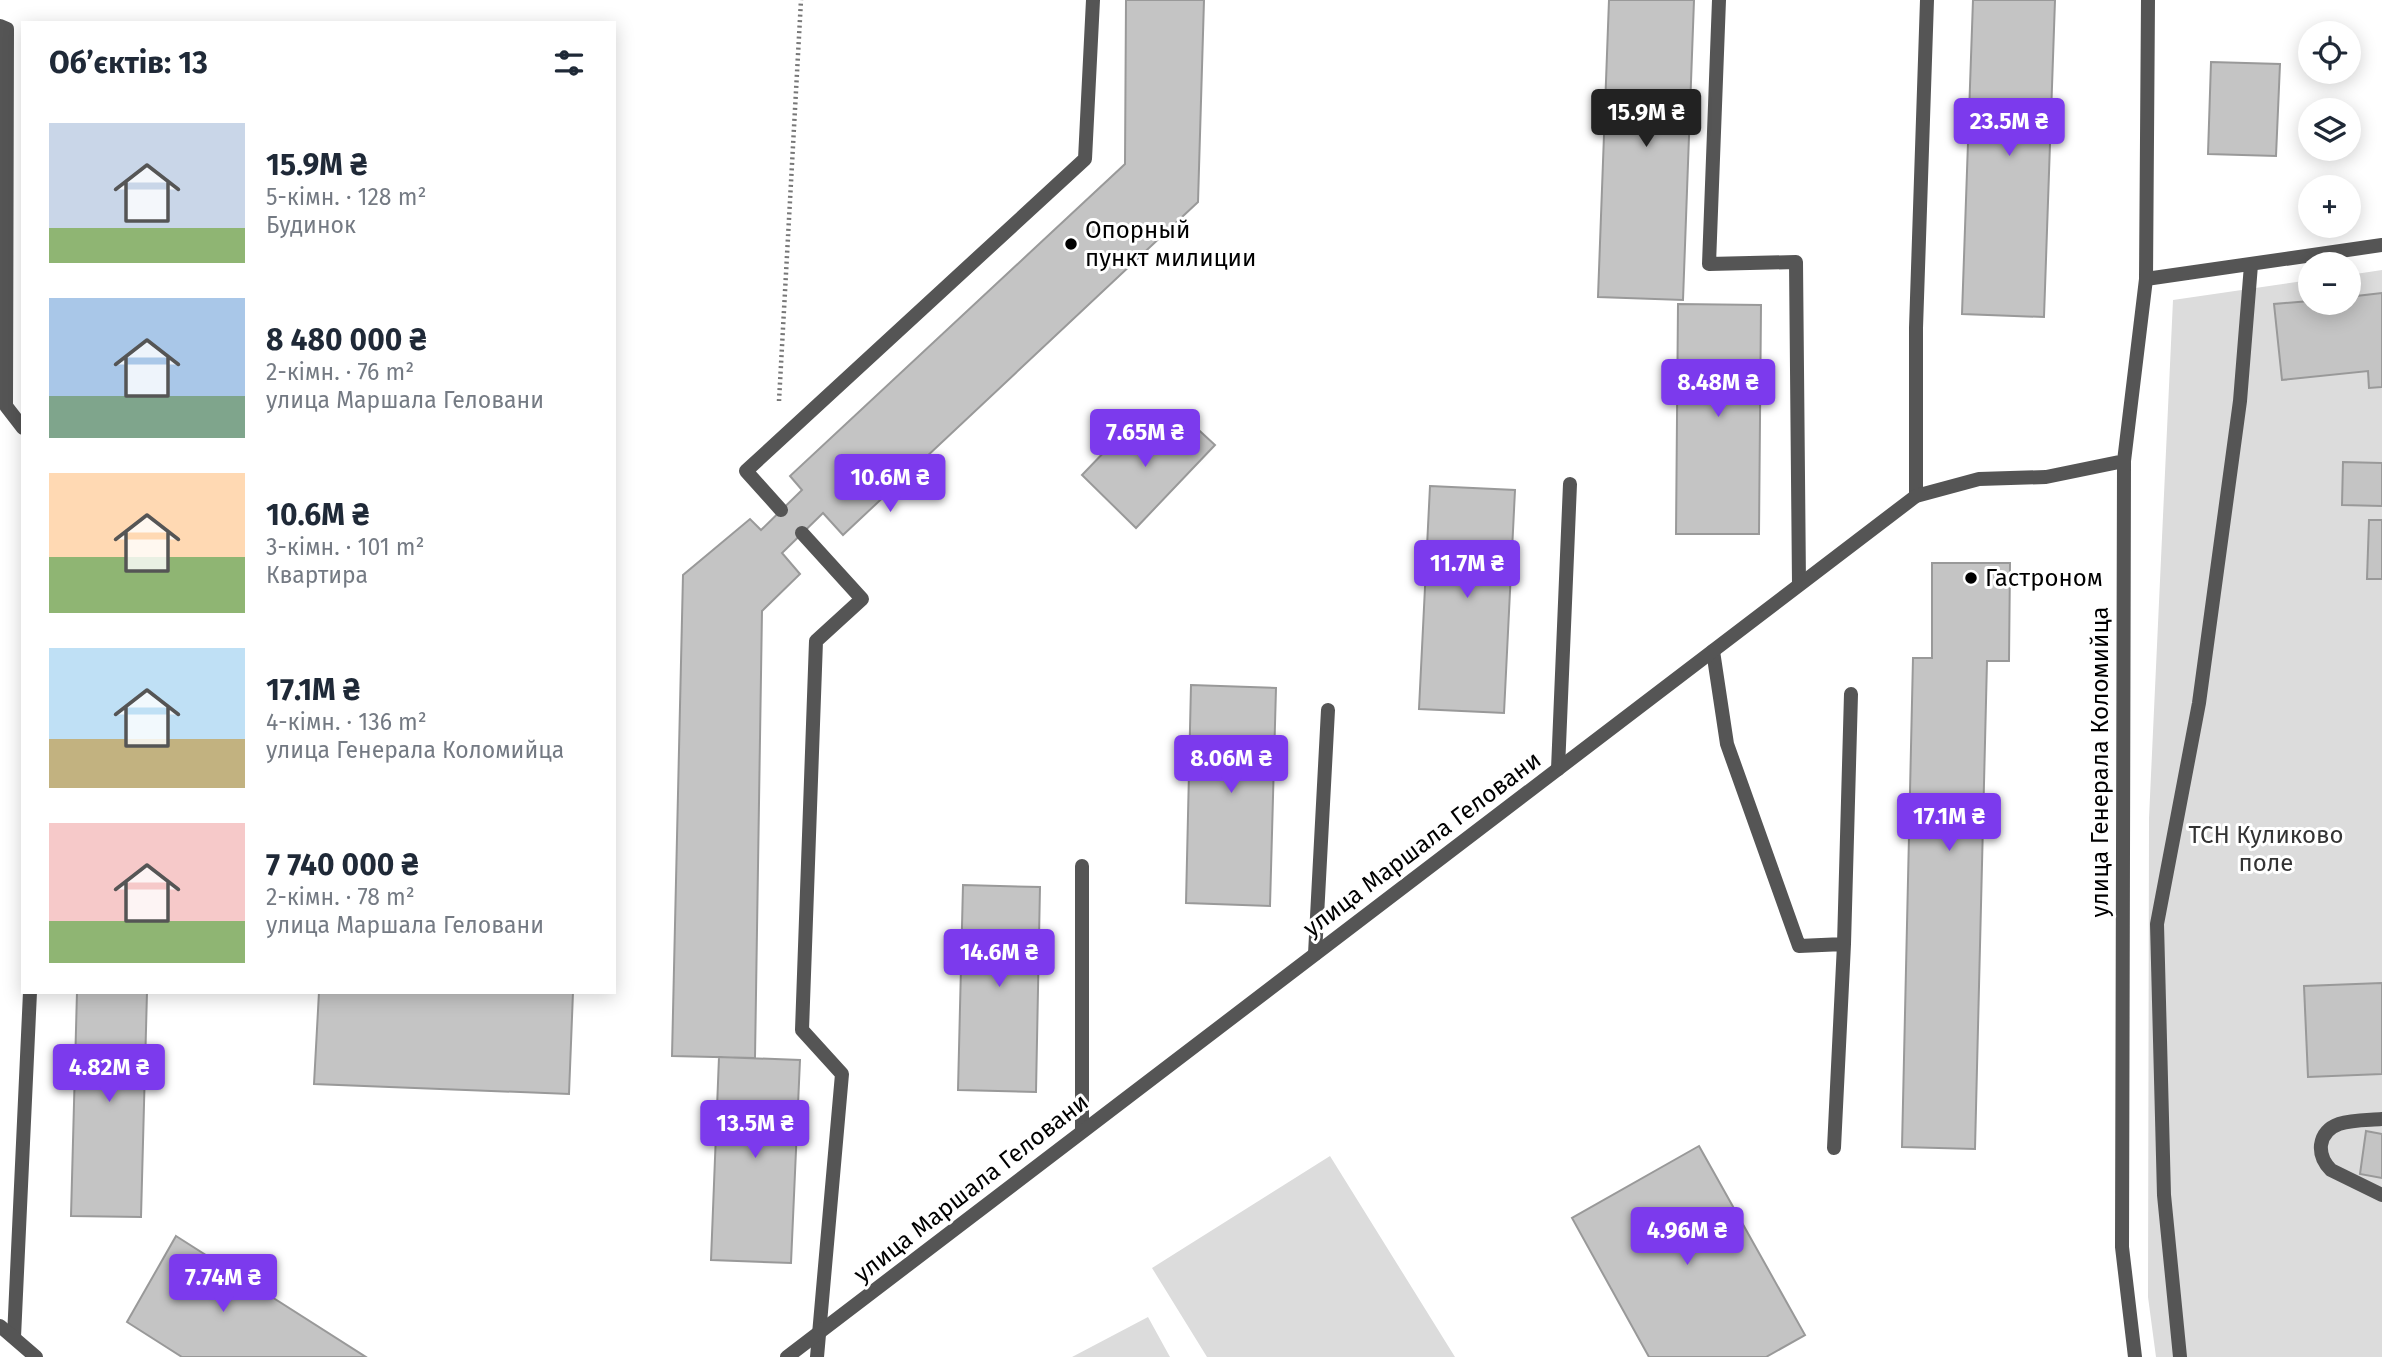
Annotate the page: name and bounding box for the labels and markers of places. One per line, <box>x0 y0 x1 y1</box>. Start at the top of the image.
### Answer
pin: 15.9M ₴ <box>1581 90 1711 149</box>
pin: 23.5M ₴ <box>1944 99 2074 158</box>
place label: Опорный пункт милиции <box>1085 216 1256 272</box>
marker: Опорный пункт милиции <box>1063 236 1079 252</box>
pin: 8.48M ₴ <box>1653 360 1783 419</box>
pin: 7.65M ₴ <box>1080 410 1210 469</box>
pin: 10.6M ₴ <box>825 454 955 514</box>
pin: 11.7M ₴ <box>1402 540 1532 600</box>
place label: Гастроном <box>1985 564 2103 592</box>
marker: Гастроном <box>1963 570 1979 586</box>
pin: 8.06M ₴ <box>1166 736 1296 795</box>
pin: 17.1M ₴ <box>1884 794 2014 853</box>
pin: 14.6M ₴ <box>934 930 1064 989</box>
pin: 4.82M ₴ <box>44 1044 174 1104</box>
pin: 13.5M ₴ <box>690 1100 820 1160</box>
pin: 4.96M ₴ <box>1622 1208 1752 1267</box>
pin: 7.74M ₴ <box>158 1254 288 1314</box>

